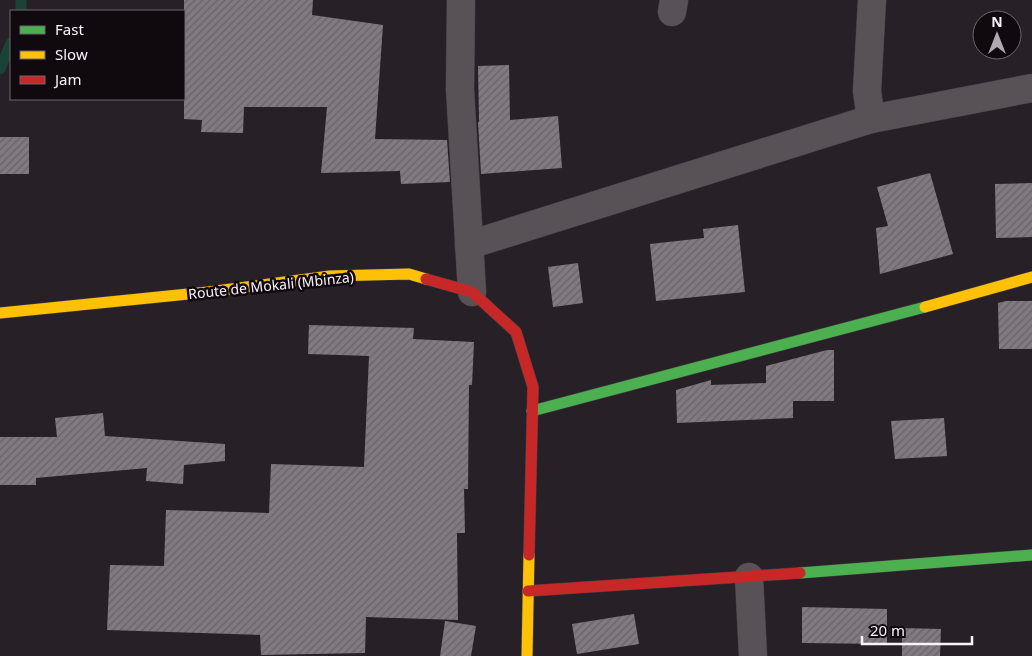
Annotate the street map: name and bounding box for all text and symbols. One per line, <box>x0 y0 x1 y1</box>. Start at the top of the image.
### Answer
legend <box>10 10 185 100</box>
north arrow <box>972 10 1022 60</box>
text: N <box>991 12 1003 31</box>
text: Fast <box>55 19 84 39</box>
text: Slow <box>55 44 88 64</box>
text: Jam <box>53 69 82 89</box>
street label: Route de Mokali (Mbinza) <box>187 267 355 303</box>
scale bar <box>862 614 972 646</box>
text: 20 m <box>870 620 905 640</box>

